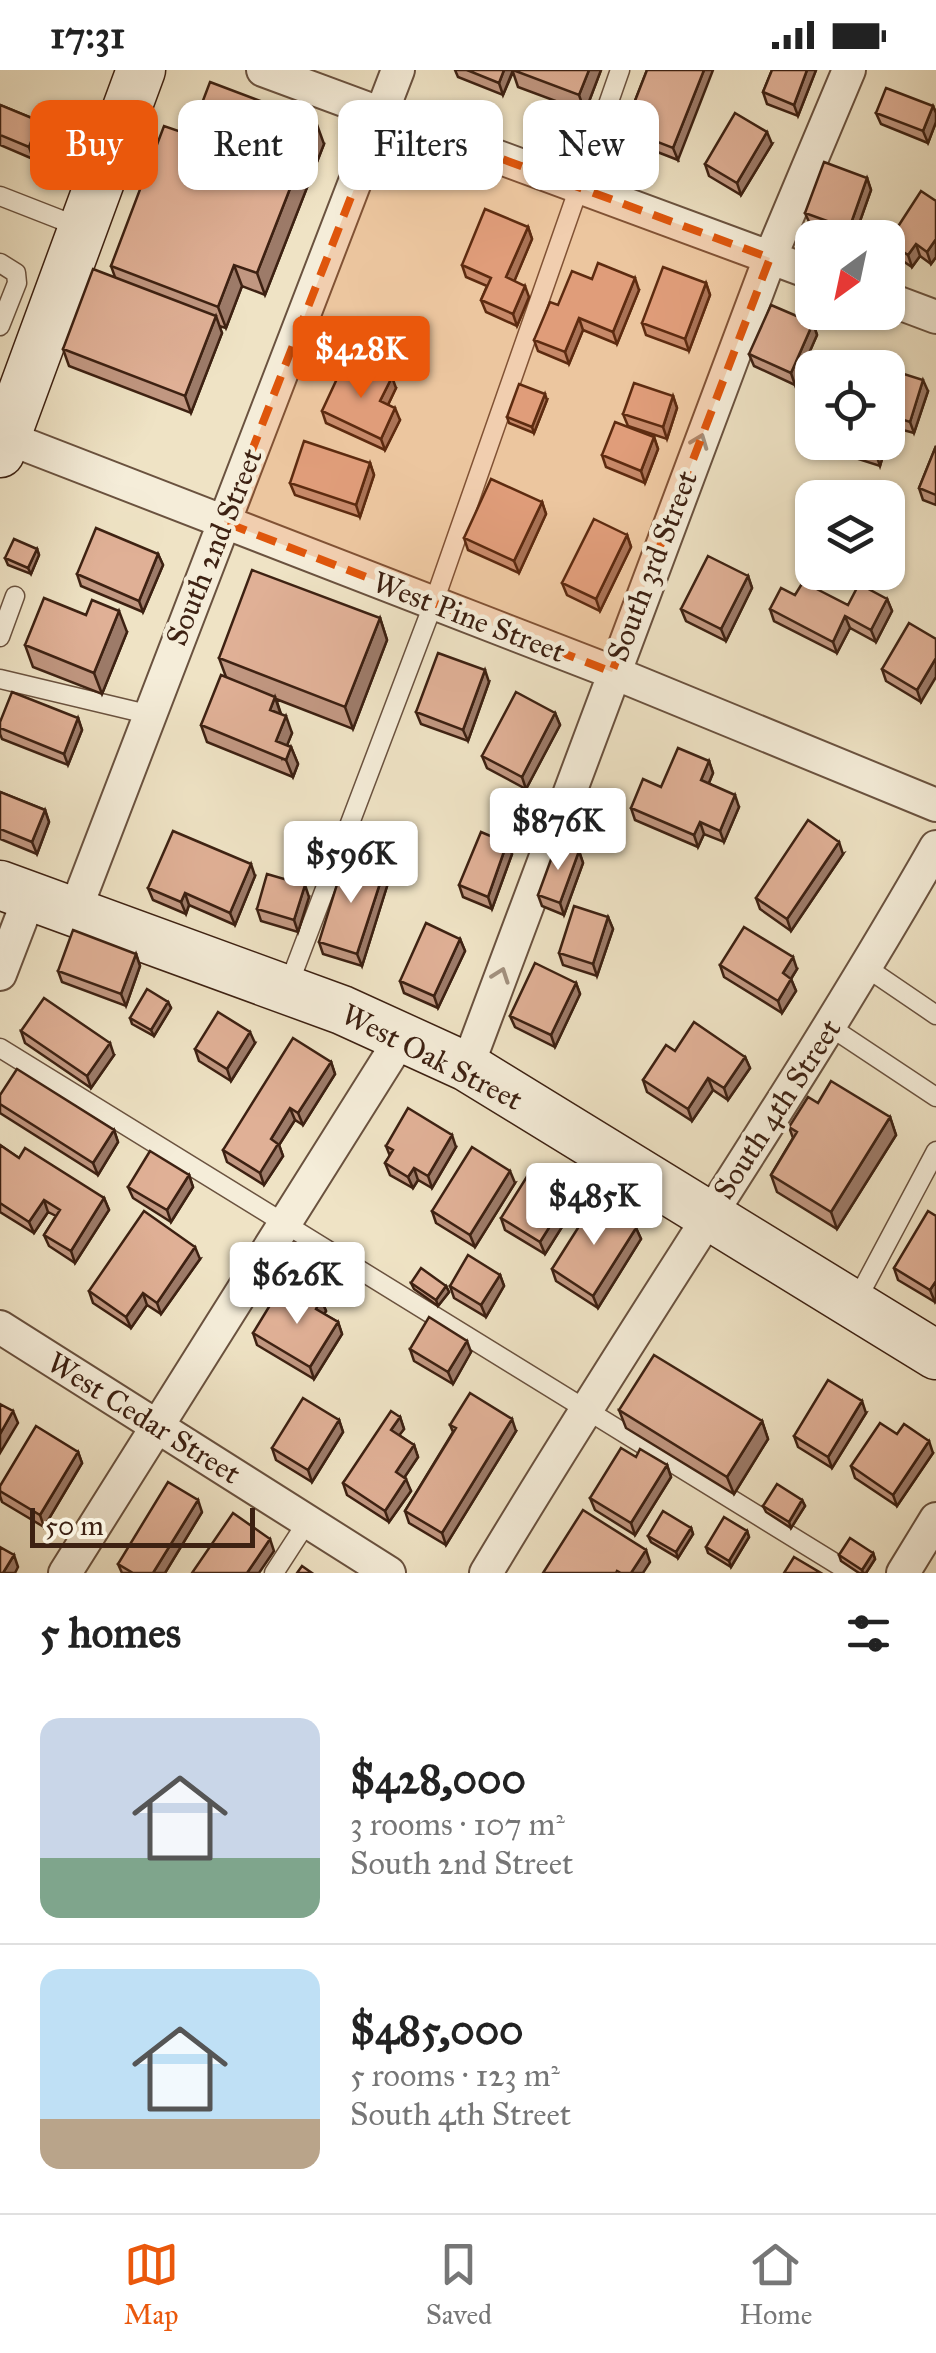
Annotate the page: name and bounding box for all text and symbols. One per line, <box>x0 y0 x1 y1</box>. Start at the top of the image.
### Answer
text: 17:31 <box>50 12 125 58</box>
chip: Buy <box>30 100 158 190</box>
chip: Rent <box>178 100 318 190</box>
chip: Filters <box>338 100 503 190</box>
chip: New <box>523 100 659 190</box>
north arrow <box>795 220 905 330</box>
map controls <box>795 220 905 590</box>
pin: $428K <box>291 316 431 401</box>
text: $428K <box>315 329 407 368</box>
button: locate <box>795 350 905 460</box>
one-way arrow <box>688 434 709 451</box>
street label: South 2nd Street <box>158 443 270 651</box>
street label: South 3rd Street <box>599 465 705 667</box>
button: layers <box>795 480 905 590</box>
street label: West Pine Street <box>368 564 571 670</box>
pin: $876K <box>488 788 628 873</box>
text: $876K <box>512 801 604 840</box>
pin: $596K <box>281 821 421 906</box>
text: $596K <box>306 834 396 873</box>
one-way arrow <box>489 968 510 985</box>
street label: West Oak Street <box>336 996 529 1118</box>
street label: South 4th Street <box>705 1012 849 1206</box>
pin: $485K <box>524 1163 664 1248</box>
text: $485K <box>548 1176 640 1215</box>
pin: $626K <box>227 1242 367 1327</box>
text: $626K <box>252 1255 342 1294</box>
street label: West Cedar Street <box>41 1344 247 1492</box>
scale bar <box>30 1503 255 1548</box>
text: 50 m <box>45 1508 104 1543</box>
icon: filters <box>841 1606 896 1661</box>
text: 5 homes <box>40 1607 181 1659</box>
text: $428,000 <box>350 1753 526 1805</box>
icon: home <box>120 1758 240 1878</box>
text: 3 rooms · 107 m² <box>350 1805 565 1844</box>
text: South 2nd Street <box>350 1844 573 1883</box>
text: $485,000 <box>350 2004 524 2056</box>
icon: home <box>120 2009 240 2129</box>
text: 5 rooms · 123 m² <box>350 2056 560 2095</box>
text: South 4th Street <box>350 2095 571 2134</box>
tab: Map <box>124 2237 179 2332</box>
tab: Saved <box>426 2237 492 2332</box>
tab: Home <box>739 2237 812 2332</box>

